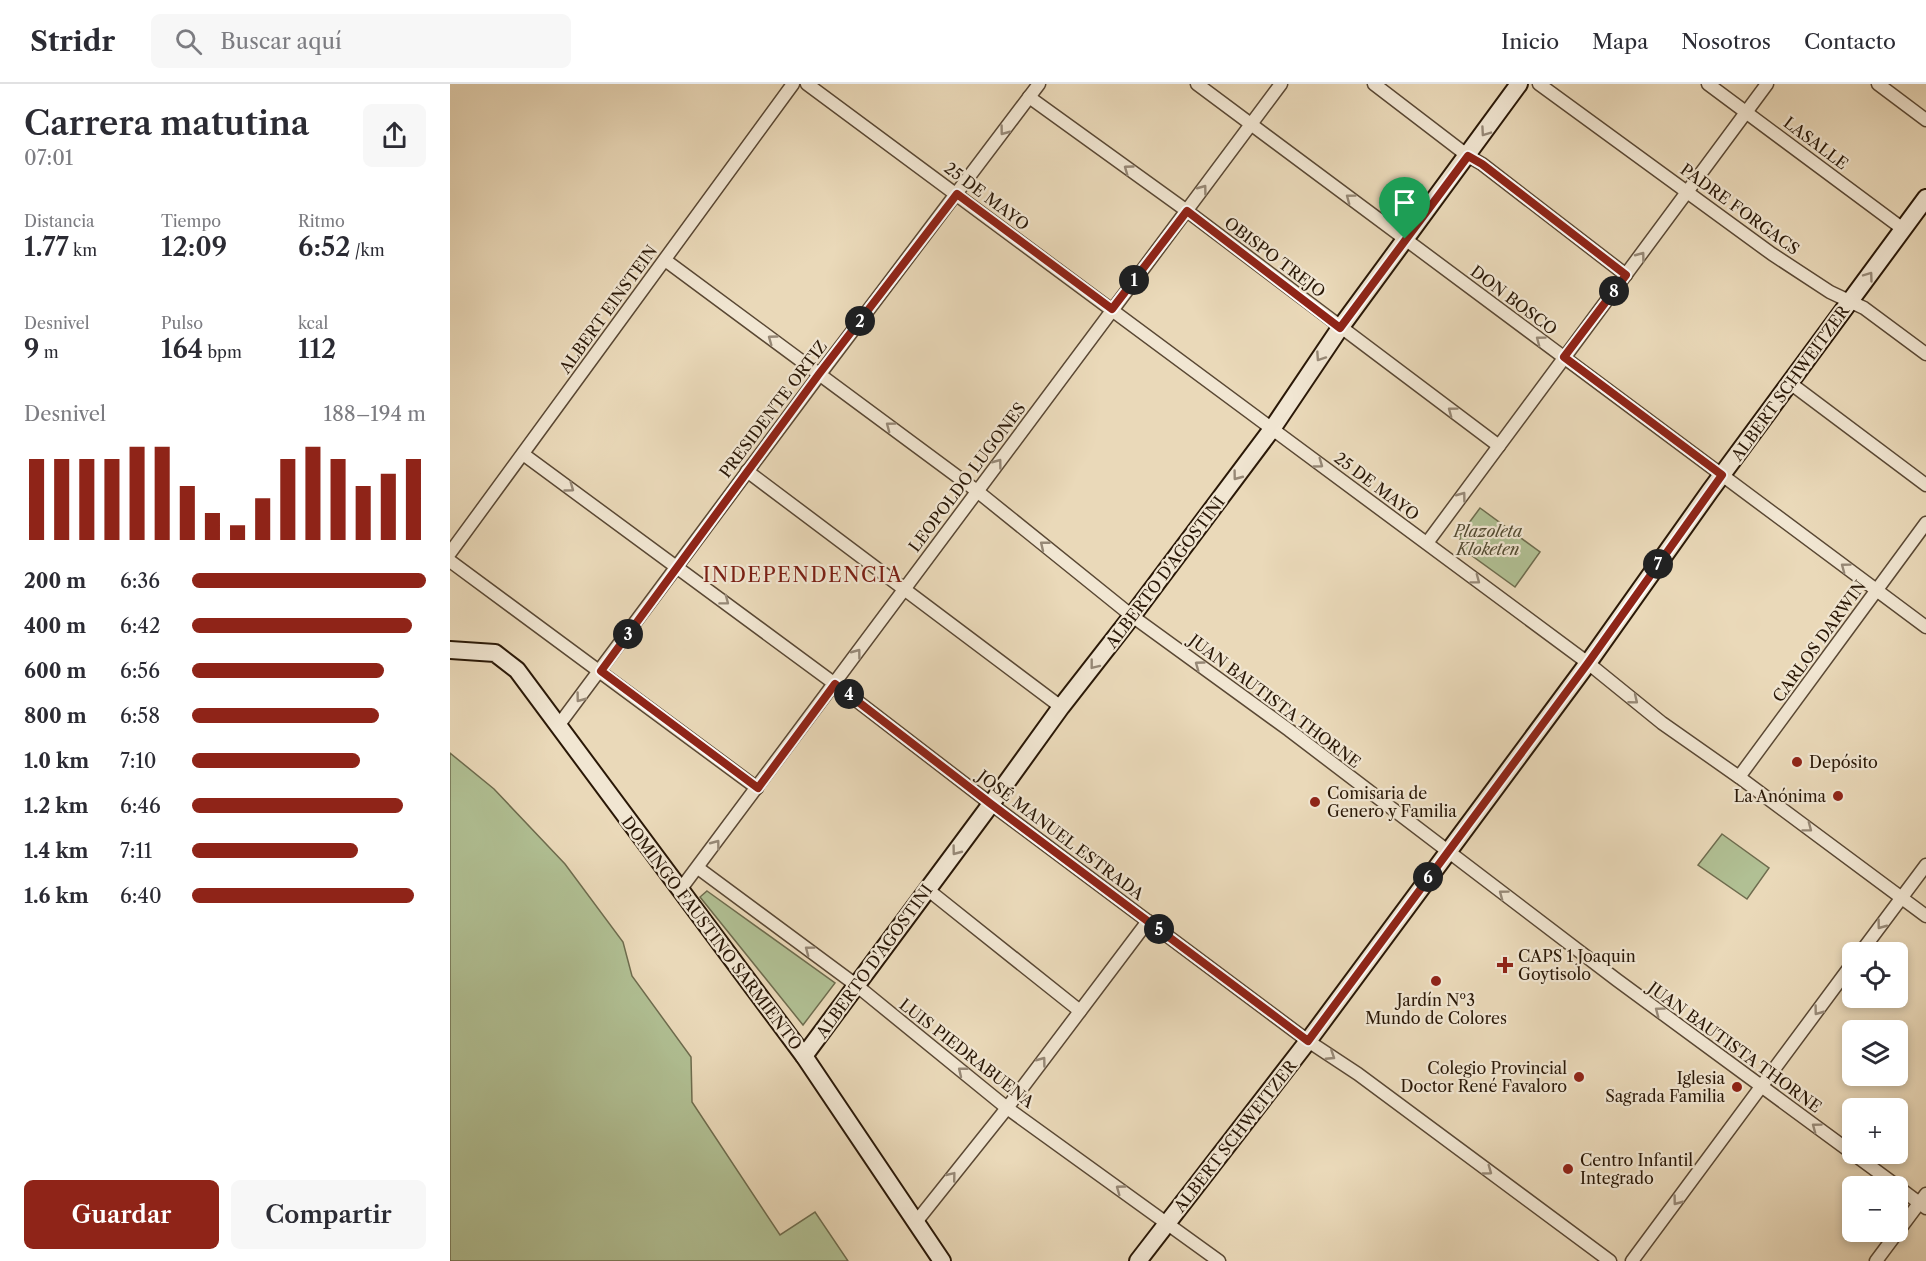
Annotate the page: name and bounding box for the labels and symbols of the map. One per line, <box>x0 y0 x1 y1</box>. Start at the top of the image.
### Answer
street label: LASALLE <box>1780 112 1852 174</box>
one-way arrow <box>1000 124 1011 135</box>
one-way arrow <box>1482 125 1493 136</box>
street label: 25 DE MAYO <box>941 158 1033 234</box>
street label: PADRE FORGACS <box>1677 159 1803 259</box>
one-way arrow <box>1123 165 1134 176</box>
pin <box>1379 177 1430 239</box>
one-way arrow <box>1196 185 1207 196</box>
one-way arrow <box>1346 194 1357 205</box>
street label: OBISPO TREJO <box>1221 213 1329 301</box>
street label: ALBERT EINSTEIN <box>554 241 661 378</box>
one-way arrow <box>1634 251 1645 262</box>
street label: DON BOSCO <box>1467 261 1561 339</box>
pin: 1 <box>1119 265 1149 295</box>
one-way arrow <box>1861 271 1872 282</box>
pin: 8 <box>1599 276 1629 306</box>
street label: ALBERT SCHWEITZER <box>1726 300 1854 466</box>
pin: 2 <box>845 306 875 336</box>
one-way arrow <box>768 335 779 346</box>
street label: PRESIDENTE ORTIZ <box>715 336 831 481</box>
one-way arrow <box>1536 336 1547 347</box>
one-way arrow <box>1317 350 1328 361</box>
street label: LEOPOLDO LUGONES <box>904 398 1030 556</box>
one-way arrow <box>1448 408 1459 419</box>
one-way arrow <box>886 422 897 433</box>
street label: 25 DE MAYO <box>1331 448 1423 524</box>
one-way arrow <box>1313 457 1324 468</box>
one-way arrow <box>991 459 1002 470</box>
one-way arrow <box>1233 470 1244 481</box>
one-way arrow <box>563 481 574 492</box>
street label: ALBERTO D'AGOSTINI <box>1101 492 1229 653</box>
one-way arrow <box>1454 492 1465 503</box>
park label: Plazoleta Kloketen <box>1452 521 1523 559</box>
one-way arrow <box>1040 542 1051 553</box>
pin: 7 <box>1643 549 1673 579</box>
district label: INDEPENDENCIA <box>703 563 903 587</box>
one-way arrow <box>1841 564 1852 575</box>
one-way arrow <box>1469 573 1480 584</box>
street label: CARLOS DARWIN <box>1768 576 1870 706</box>
one-way arrow <box>718 594 729 605</box>
pin: 3 <box>613 619 643 649</box>
street label: JUAN BAUTISTA THORNE <box>1183 628 1365 772</box>
one-way arrow <box>850 649 861 660</box>
one-way arrow <box>1090 658 1101 669</box>
one-way arrow <box>1194 661 1205 672</box>
pin: 4 <box>834 679 864 709</box>
one-way arrow <box>577 691 588 702</box>
one-way arrow <box>1627 693 1638 704</box>
place label: Depósito <box>1809 752 1878 772</box>
marker: Depósito <box>1790 755 1804 769</box>
street label: JOSÉ MANUEL ESTRADA <box>971 764 1149 905</box>
place label: Comisaria de Genero y Familia <box>1327 783 1457 821</box>
place label: La Anónima <box>1734 786 1827 806</box>
marker: La Anónima <box>1831 789 1845 803</box>
marker: Comisaria de Genero y Familia <box>1308 795 1322 809</box>
street label: DOMINGO FAUSTINO SARMIENTO <box>617 812 807 1054</box>
one-way arrow <box>1801 821 1812 832</box>
one-way arrow <box>709 839 720 850</box>
one-way arrow <box>952 844 963 855</box>
pin: 6 <box>1413 862 1443 892</box>
street label: ALBERTO D'AGOSTINI <box>811 880 937 1043</box>
one-way arrow <box>1499 890 1510 901</box>
pin: 5 <box>1144 914 1174 944</box>
one-way arrow <box>1878 919 1889 930</box>
place label: CAPS 1 Joaquin Goytisolo <box>1518 946 1636 984</box>
one-way arrow <box>804 947 815 958</box>
marker: CAPS 1 Joaquin Goytisolo <box>1496 956 1514 974</box>
marker: Jardín Nº3 Mundo de Colores <box>1429 974 1443 988</box>
street label: JUAN BAUTISTA THORNE <box>1642 976 1826 1117</box>
place label: Jardín Nº3 Mundo de Colores <box>1365 990 1507 1028</box>
street label: LUIS PIEDRABUENA <box>895 994 1039 1113</box>
one-way arrow <box>1814 1004 1825 1015</box>
one-way arrow <box>1655 1007 1666 1018</box>
one-way arrow <box>1324 1049 1335 1060</box>
street label: ALBERT SCHWEITZER <box>1169 1055 1301 1217</box>
one-way arrow <box>1035 1056 1046 1067</box>
place label: Colegio Provincial Doctor René Favaloro <box>1400 1058 1567 1096</box>
one-way arrow <box>958 1067 969 1078</box>
place label: Iglesia Sagrada Familia <box>1605 1068 1726 1106</box>
marker: Colegio Provincial Doctor René Favaloro <box>1572 1070 1586 1084</box>
marker: Iglesia Sagrada Familia <box>1730 1080 1744 1094</box>
one-way arrow <box>1812 1123 1823 1134</box>
place label: Centro Infantil Integrado <box>1580 1150 1693 1188</box>
marker: Centro Infantil Integrado <box>1561 1162 1575 1176</box>
one-way arrow <box>1482 1164 1493 1175</box>
one-way arrow <box>945 1171 956 1182</box>
one-way arrow <box>1115 1186 1126 1197</box>
one-way arrow <box>1673 1195 1684 1206</box>

